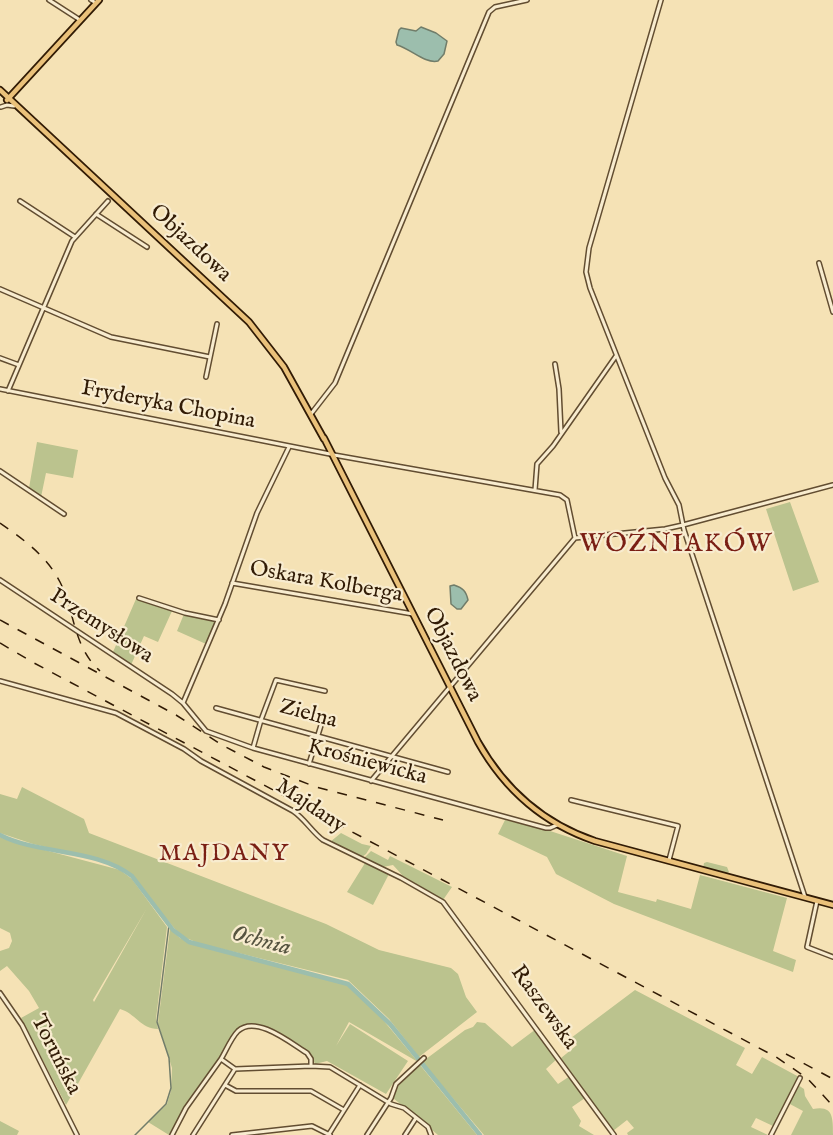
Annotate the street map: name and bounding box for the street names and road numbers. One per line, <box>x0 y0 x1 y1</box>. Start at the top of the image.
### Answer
street label: Objazdowa <box>144 200 236 288</box>
street label: Fryderyka Chopina <box>79 376 257 436</box>
street label: Oskara Kolberga <box>248 557 404 609</box>
street label: Przemysłowa <box>44 584 158 670</box>
street label: Objazdowa <box>417 604 487 706</box>
street label: Zielna <box>276 695 340 735</box>
street label: Krośniewicka <box>305 734 429 792</box>
street label: Majdany <box>270 774 350 840</box>
street label: Raszewska <box>504 961 582 1055</box>
street label: Toruńska <box>24 1011 86 1099</box>

